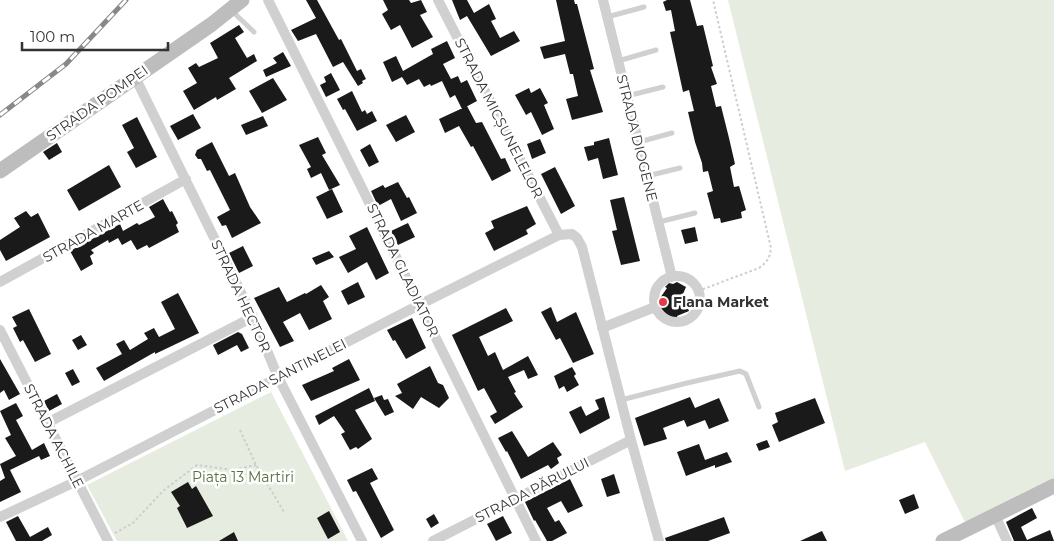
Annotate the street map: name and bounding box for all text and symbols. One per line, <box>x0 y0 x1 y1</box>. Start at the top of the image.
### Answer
scale bar <box>22 20 169 52</box>
text: 100 m <box>30 27 75 46</box>
street label: STRADA MICȘUNELELOR <box>450 35 547 202</box>
street label: STRADA POMPEI <box>42 61 152 145</box>
street label: STRADA DIOGENE <box>613 73 661 203</box>
street label: STRADA MARTE <box>39 196 147 266</box>
street label: STRADA GLADIATOR <box>363 200 443 340</box>
street label: STRADA HECTOR <box>207 237 275 355</box>
place label: Flana Market <box>673 293 769 311</box>
marker: Flana Market <box>657 296 669 308</box>
street label: STRADA SANTINELEI <box>211 335 349 417</box>
street label: STRADA ACHILE <box>20 381 88 491</box>
street label: STRADA PĂRULUI <box>472 453 592 527</box>
park label: Piața 13 Martiri <box>192 468 294 487</box>

